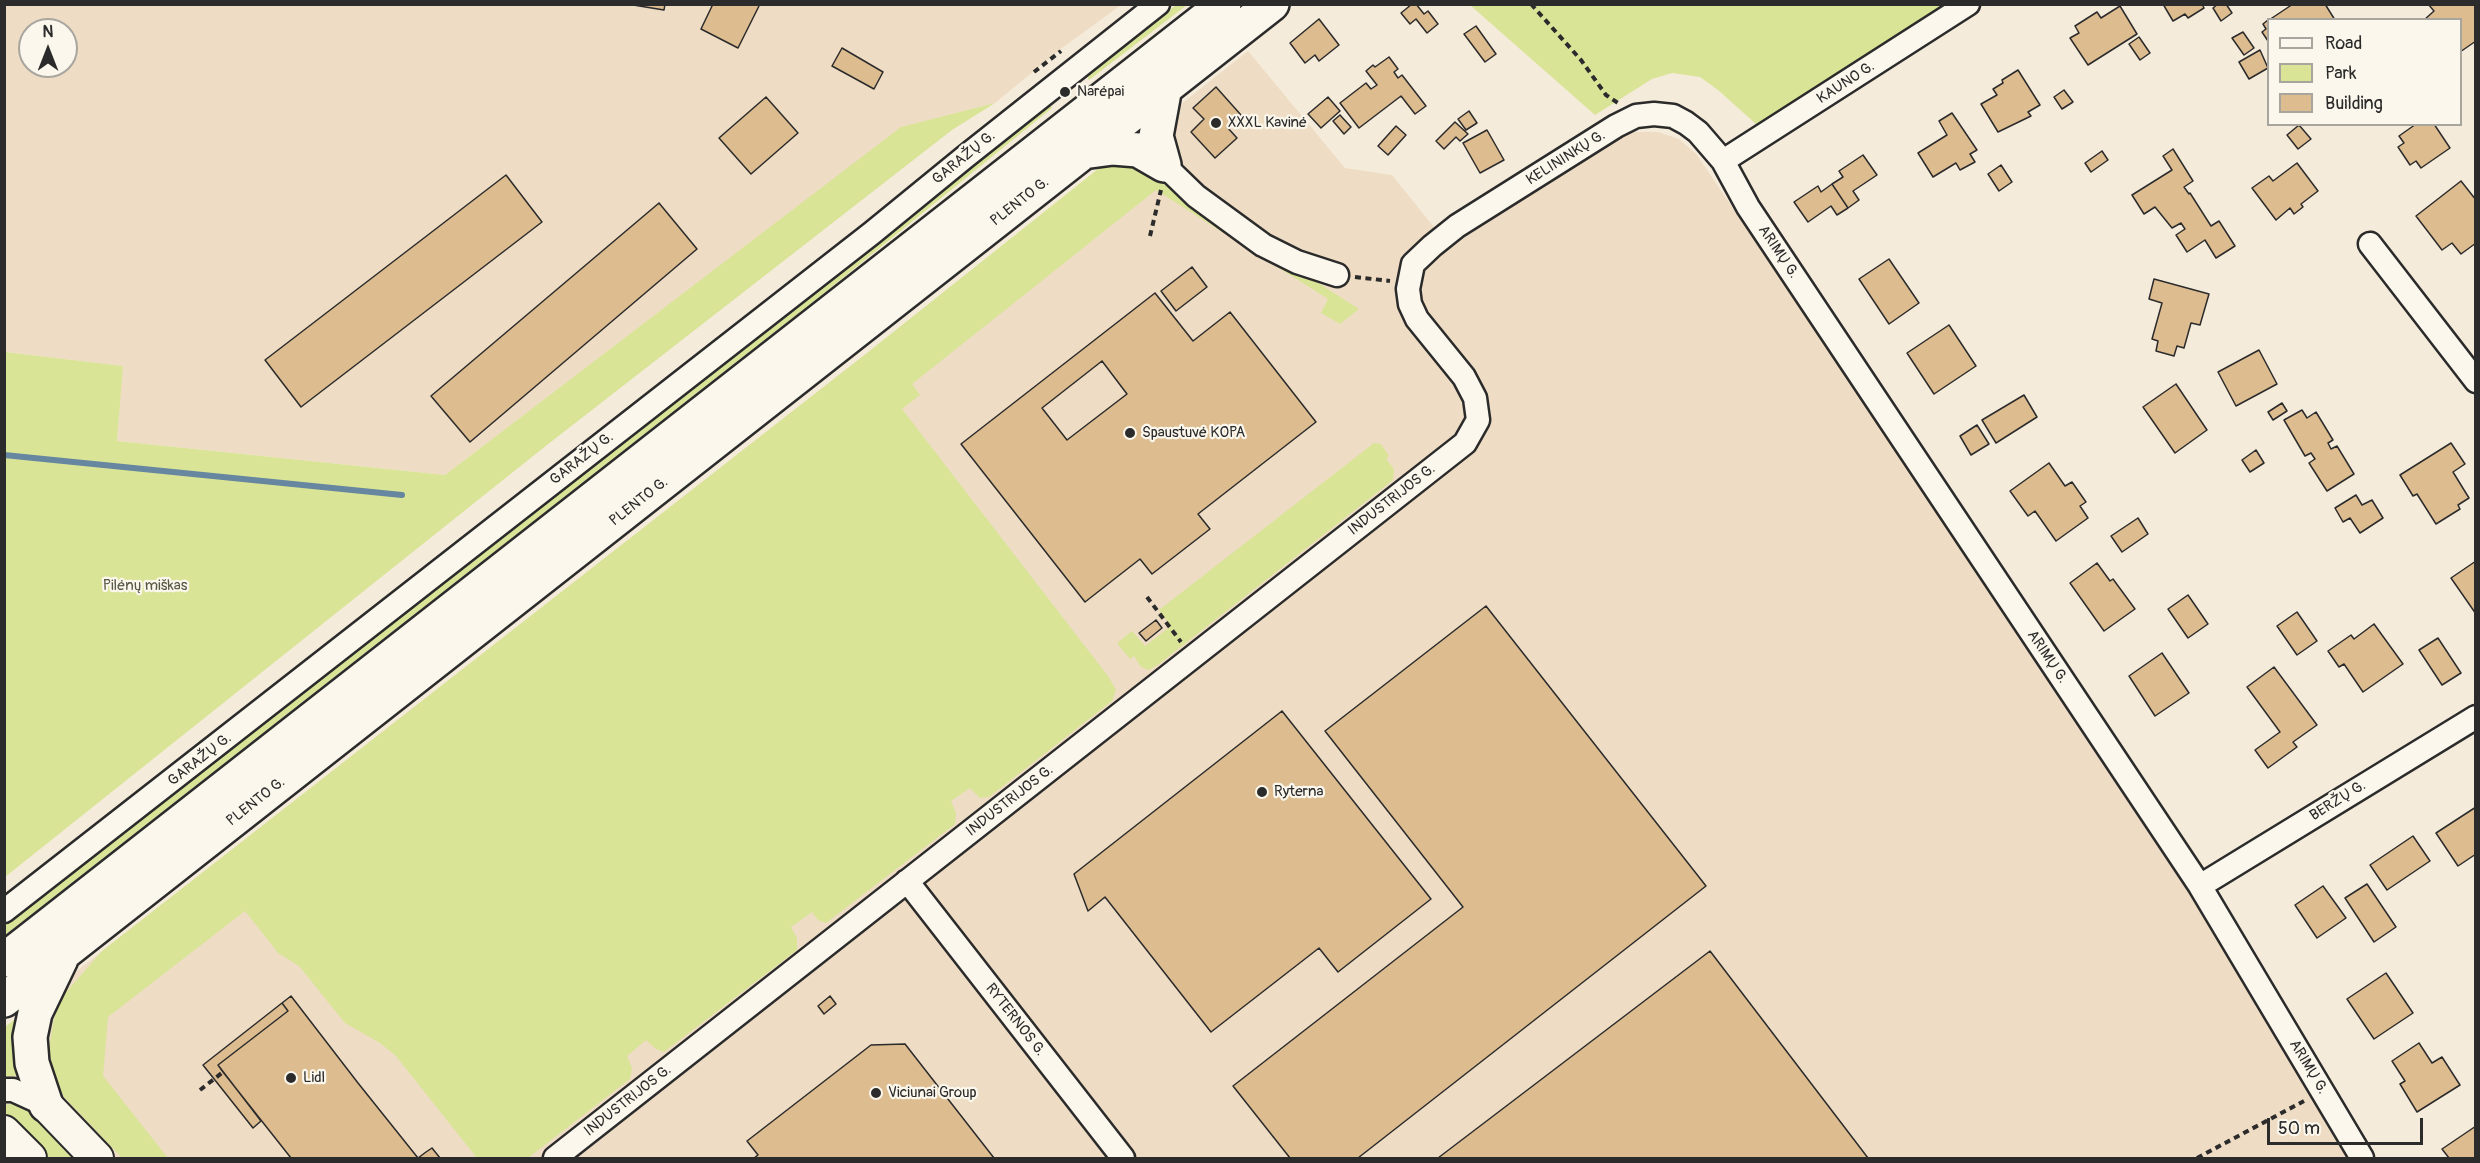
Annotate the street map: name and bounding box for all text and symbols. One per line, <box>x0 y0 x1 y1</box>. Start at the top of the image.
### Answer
north arrow <box>18 18 78 78</box>
legend <box>2267 18 2462 126</box>
text: N <box>43 22 53 42</box>
text: Road <box>2325 32 2362 55</box>
street label: KAUNO G. <box>1814 58 1878 108</box>
text: Park <box>2325 62 2357 85</box>
place label: Narėpai <box>1077 83 1124 101</box>
marker: Narėpai <box>1058 85 1072 99</box>
text: Building <box>2325 92 2383 115</box>
place label: XXXL Kavinė <box>1228 114 1307 132</box>
marker: XXXL Kavinė <box>1209 116 1223 130</box>
street label: GARAŽŲ G. <box>929 127 999 189</box>
street label: KELININKŲ G. <box>1523 127 1609 189</box>
street label: PLENTO G. <box>987 174 1053 230</box>
street label: ARIMŲ G. <box>1754 222 1802 282</box>
place label: Spaustuvė KOPA <box>1142 424 1245 442</box>
marker: Spaustuvė KOPA <box>1123 426 1137 440</box>
street label: GARAŽŲ G. <box>547 429 617 489</box>
street label: INDUSTRIJOS G. <box>1345 460 1439 540</box>
street label: PLENTO G. <box>606 474 672 530</box>
park label: Pilėnų miškas <box>103 577 187 595</box>
street label: ARIMŲ G. <box>2023 627 2071 687</box>
street label: GARAŽŲ G. <box>165 730 235 790</box>
street label: INDUSTRIJOS G. <box>963 761 1057 841</box>
street label: PLENTO G. <box>223 774 289 830</box>
street label: BERŽŲ G. <box>2307 777 2369 825</box>
place label: Ryterna <box>1274 783 1323 801</box>
marker: Ryterna <box>1255 785 1269 799</box>
street label: RYTERNOS G. <box>981 980 1049 1060</box>
street label: ARIMŲ G. <box>2285 1037 2331 1097</box>
street label: INDUSTRIJOS G. <box>581 1061 675 1141</box>
place label: Lidl <box>303 1069 325 1087</box>
marker: Lidl <box>284 1071 298 1085</box>
place label: Viciunai Group <box>888 1084 977 1102</box>
marker: Viciunai Group <box>869 1086 883 1100</box>
scale bar <box>2270 1106 2426 1144</box>
text: 50 m <box>2278 1117 2320 1140</box>

